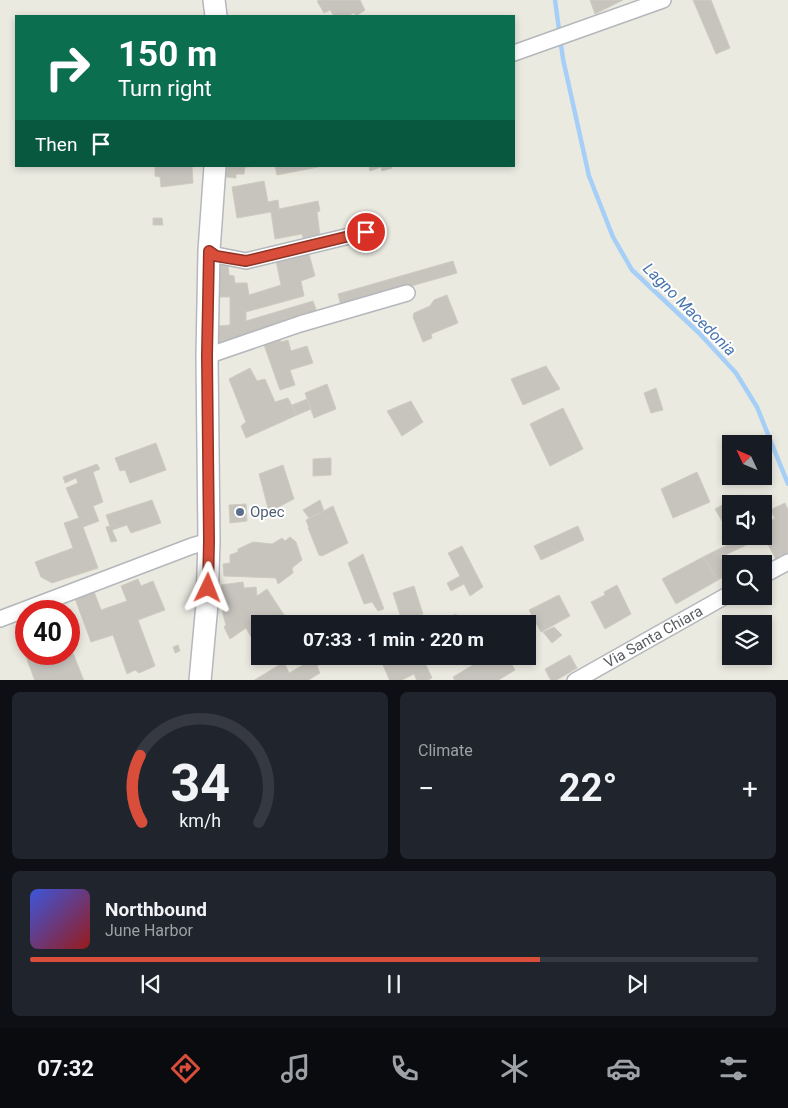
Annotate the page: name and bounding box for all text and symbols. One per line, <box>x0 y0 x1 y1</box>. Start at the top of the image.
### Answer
text: 150 m <box>118 34 217 75</box>
icon: right <box>35 35 100 100</box>
text: Turn right <box>118 76 212 101</box>
icon: arrive <box>87 130 115 158</box>
text: Then <box>35 133 77 156</box>
pin <box>345 211 387 253</box>
icon: arrive <box>352 218 380 246</box>
water label: Lagno Macedonia <box>639 259 740 360</box>
north arrow <box>722 435 772 485</box>
map controls <box>722 435 772 665</box>
button: sound <box>722 495 772 545</box>
place label: Opec <box>250 503 285 521</box>
marker: Opec <box>234 506 246 518</box>
button: search <box>722 555 772 605</box>
position arrow <box>181 561 233 613</box>
speed limit sign: 40 <box>15 600 80 665</box>
street label: Via Santa Chiara <box>601 602 706 672</box>
button: layers <box>722 615 772 665</box>
text: 07:33 · 1 min · 220 m <box>303 628 484 651</box>
text: Climate <box>418 741 473 760</box>
text: 34 <box>170 753 230 814</box>
text: 22° <box>559 766 617 810</box>
text: − <box>418 772 434 805</box>
text: + <box>742 772 758 805</box>
text: km/h <box>179 810 221 831</box>
text: Northbound <box>105 898 207 921</box>
text: June Harbor <box>105 921 193 940</box>
icon: previous <box>137 970 165 998</box>
icon: pause <box>380 970 408 998</box>
icon: next <box>623 970 651 998</box>
icon: directions <box>168 1051 203 1086</box>
icon: music <box>278 1051 313 1086</box>
icon: phone <box>387 1051 422 1086</box>
icon: climate <box>497 1051 532 1086</box>
icon: car <box>606 1051 641 1086</box>
icon: filters <box>716 1051 751 1086</box>
text: 07:32 <box>37 1056 94 1081</box>

